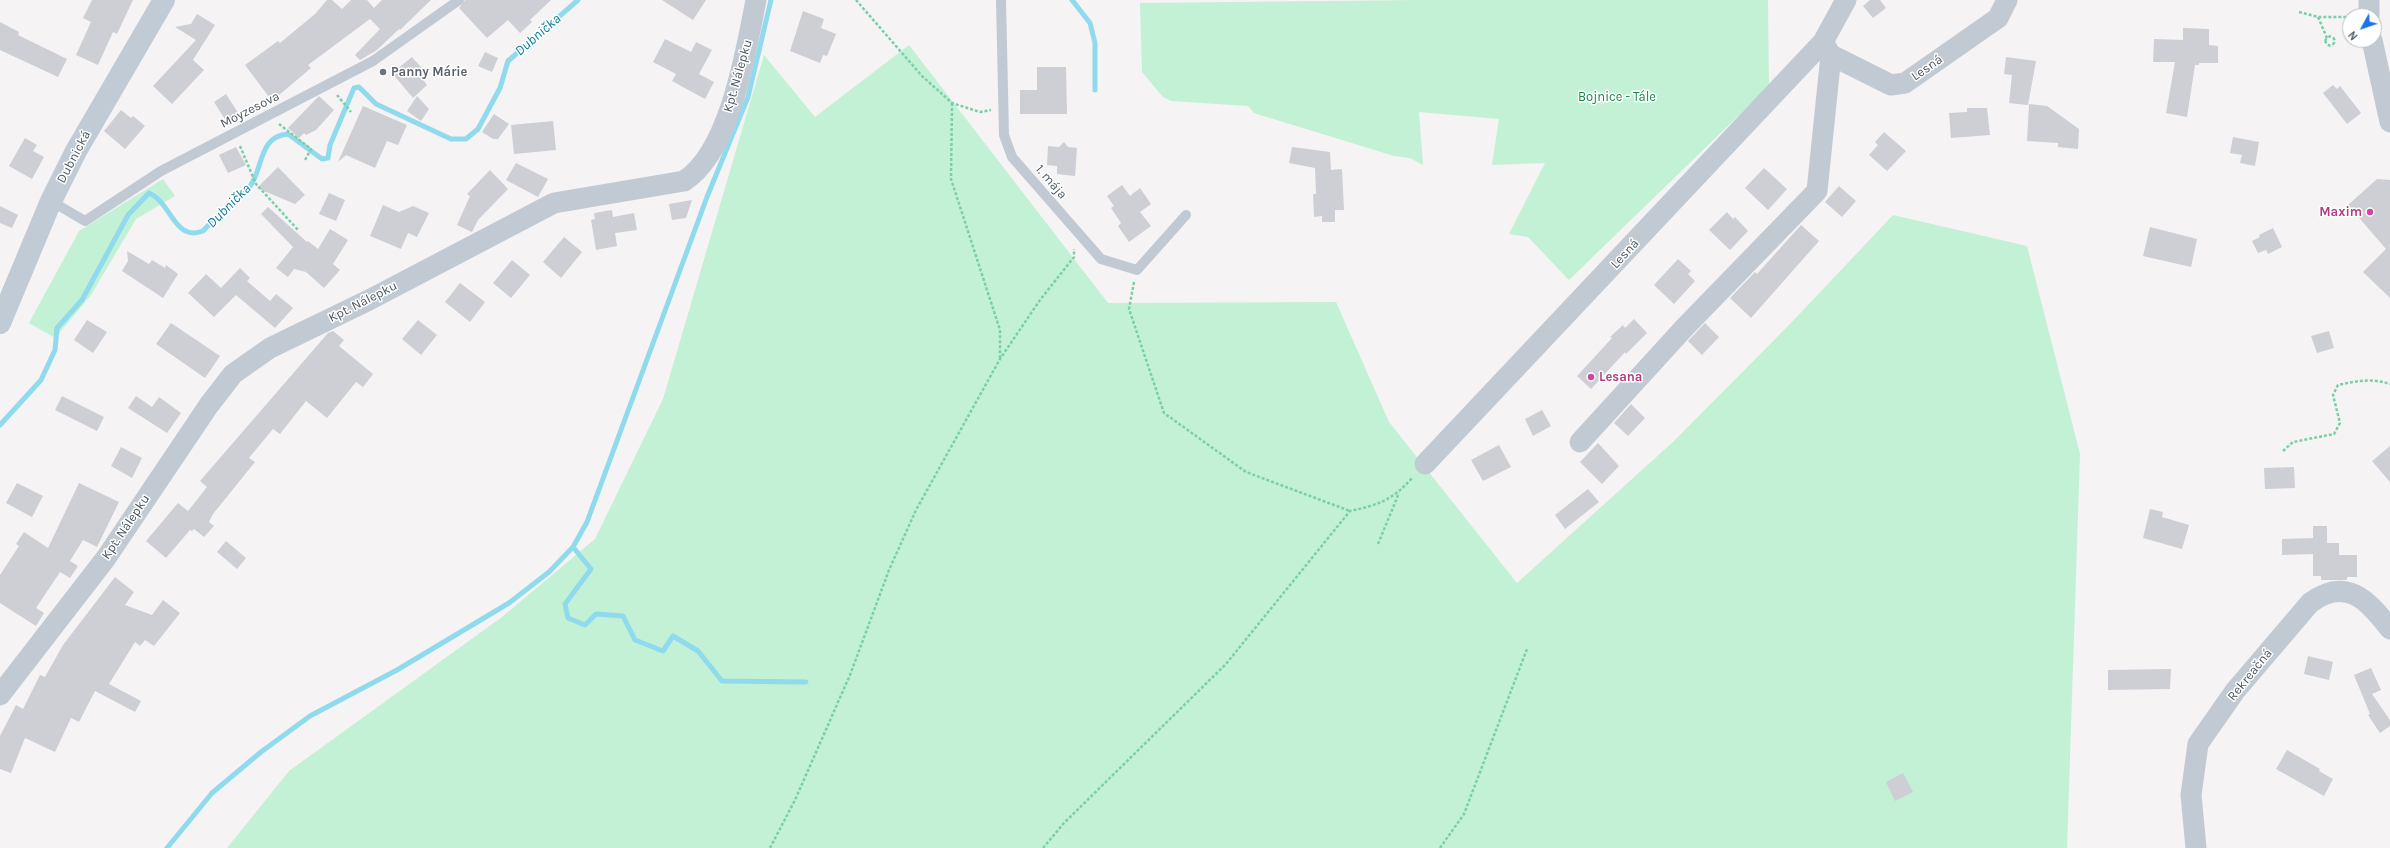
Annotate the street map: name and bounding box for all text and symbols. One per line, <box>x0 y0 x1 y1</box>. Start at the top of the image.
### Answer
north arrow <box>2342 8 2382 48</box>
water label: Dubnička <box>512 11 564 59</box>
text: N <box>2346 28 2361 43</box>
street label: Kpt. Nálepku <box>720 38 756 114</box>
street label: Lesná <box>1908 52 1946 84</box>
place label: Panny Márie <box>391 64 467 80</box>
marker: Panny Márie <box>378 67 388 77</box>
street label: Moyzesova <box>218 88 282 132</box>
park label: Bojnice - Tále <box>1578 89 1656 105</box>
street label: Dubnická <box>54 128 94 186</box>
street label: 1. mája <box>1032 162 1070 202</box>
water label: Dubnička <box>203 180 255 232</box>
place label: Maxim <box>2319 204 2362 220</box>
marker: Maxim <box>2365 207 2375 217</box>
street label: Lesná <box>1608 236 1642 272</box>
street label: Kpt. Nálepku <box>326 278 400 326</box>
place label: Lesana <box>1599 369 1642 385</box>
marker: Lesana <box>1586 372 1596 382</box>
street label: Kpt. Nálepku <box>99 492 153 562</box>
street label: Rekreačná <box>2224 646 2276 704</box>

